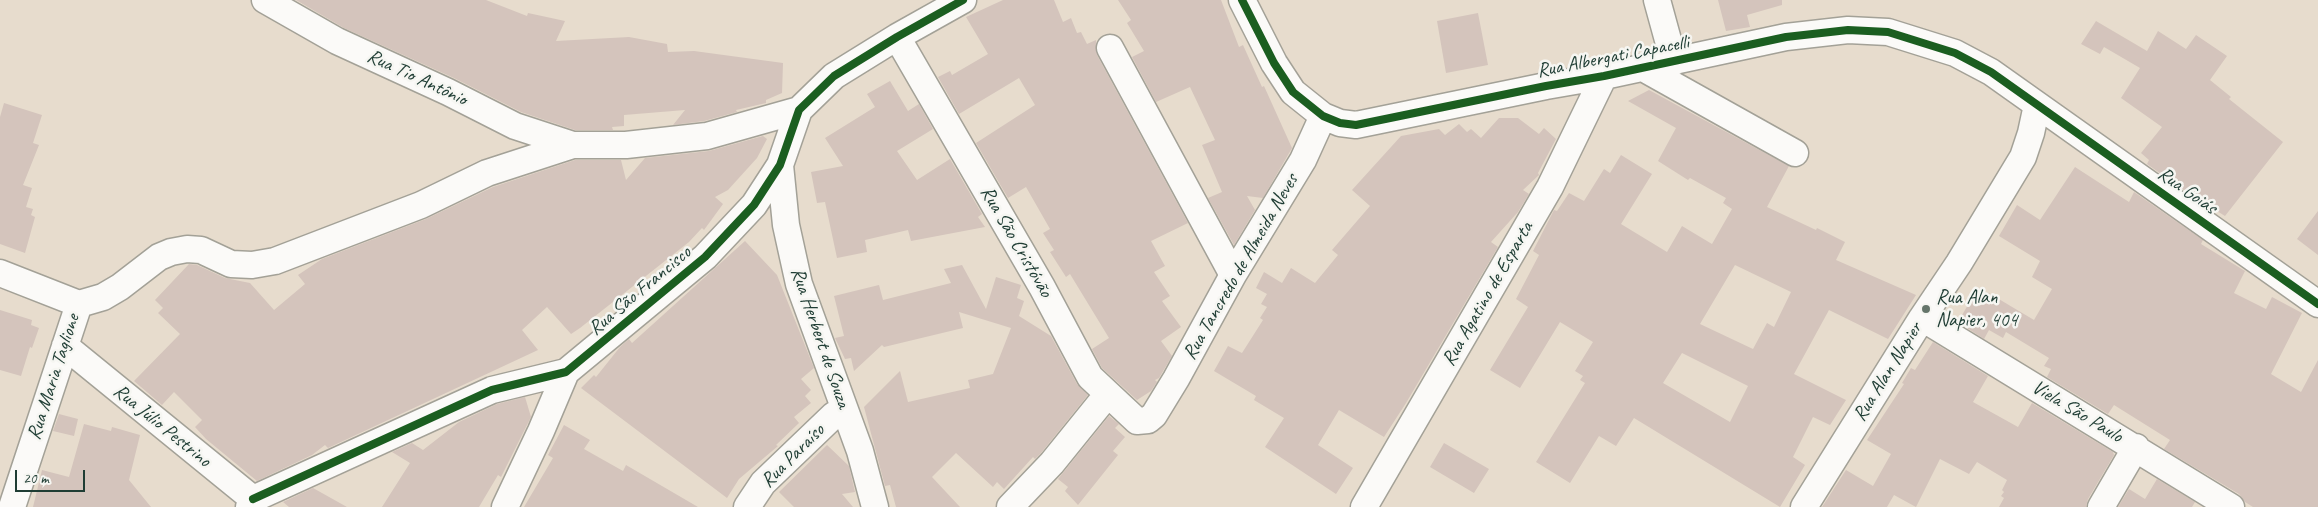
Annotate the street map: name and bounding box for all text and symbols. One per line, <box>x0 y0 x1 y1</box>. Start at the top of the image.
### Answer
street label: Rua Albergati Capacelli <box>1535 30 1691 84</box>
street label: Rua Tio Antônio <box>363 44 471 112</box>
street label: Rua Goiás <box>2153 162 2221 220</box>
street label: Rua Tancredo de Almeida Neves <box>1178 170 1304 364</box>
street label: Rua São Cristóvão <box>975 182 1057 302</box>
street label: Rua Agatino de Esparta <box>1437 218 1539 370</box>
street label: Rua São Francisco <box>584 241 696 341</box>
street label: Rua Herbert de Souza <box>785 265 855 411</box>
place label: Rua Alan Napier, 404 <box>1936 286 2018 333</box>
marker: Rua Alan Napier, 404 <box>1920 303 1932 315</box>
street label: Rua Maria Taglione <box>22 311 86 443</box>
street label: Rua Alan Napier <box>1848 318 1928 426</box>
street label: Viela São Paulo <box>2027 375 2127 449</box>
street label: Rua Júlio Pestrino <box>108 379 216 473</box>
street label: Rua Paraíso <box>756 419 830 493</box>
scale bar <box>18 460 88 492</box>
text: 20 m <box>23 469 49 488</box>

